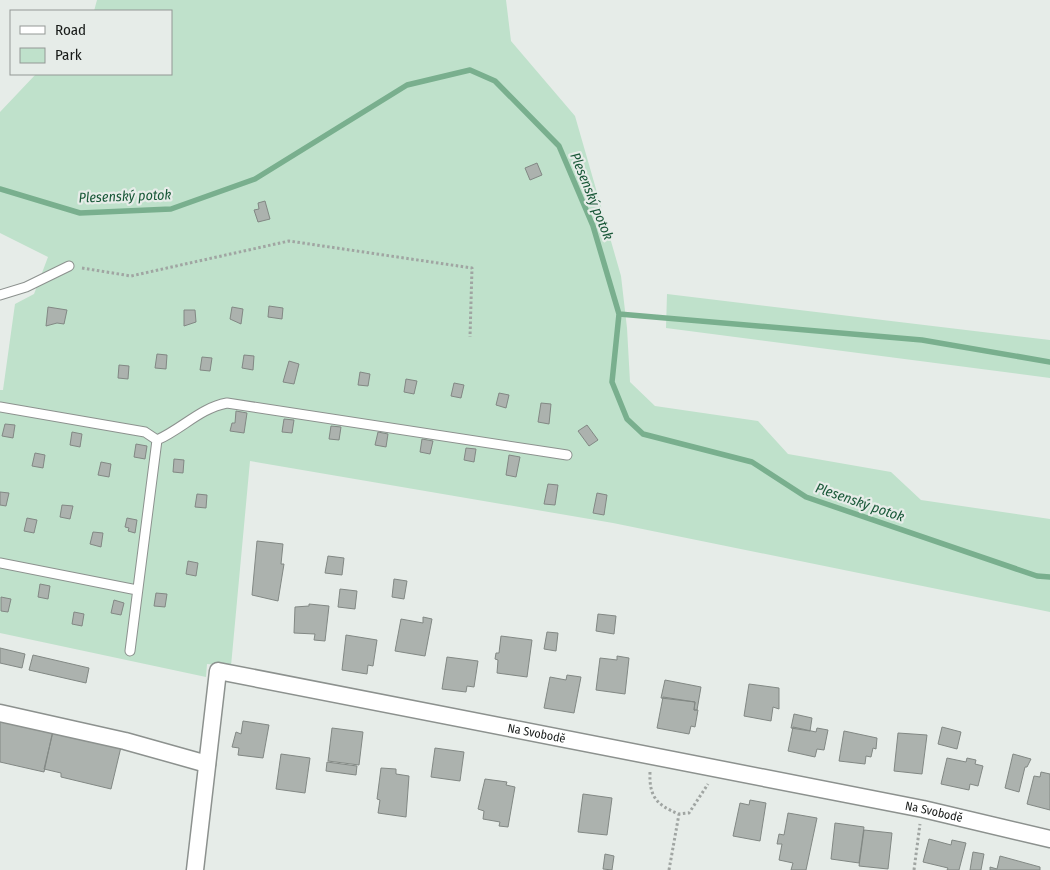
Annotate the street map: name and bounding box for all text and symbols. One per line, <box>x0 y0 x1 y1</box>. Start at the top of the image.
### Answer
legend <box>10 10 172 75</box>
text: Road <box>55 21 86 39</box>
text: Park <box>55 46 82 64</box>
water label: Plesenský potok <box>566 150 617 242</box>
water label: Plesenský potok <box>78 186 172 207</box>
water label: Plesenský potok <box>813 479 906 526</box>
street label: Na Svobodě <box>507 721 567 746</box>
street label: Na Svobodě <box>904 799 964 825</box>

